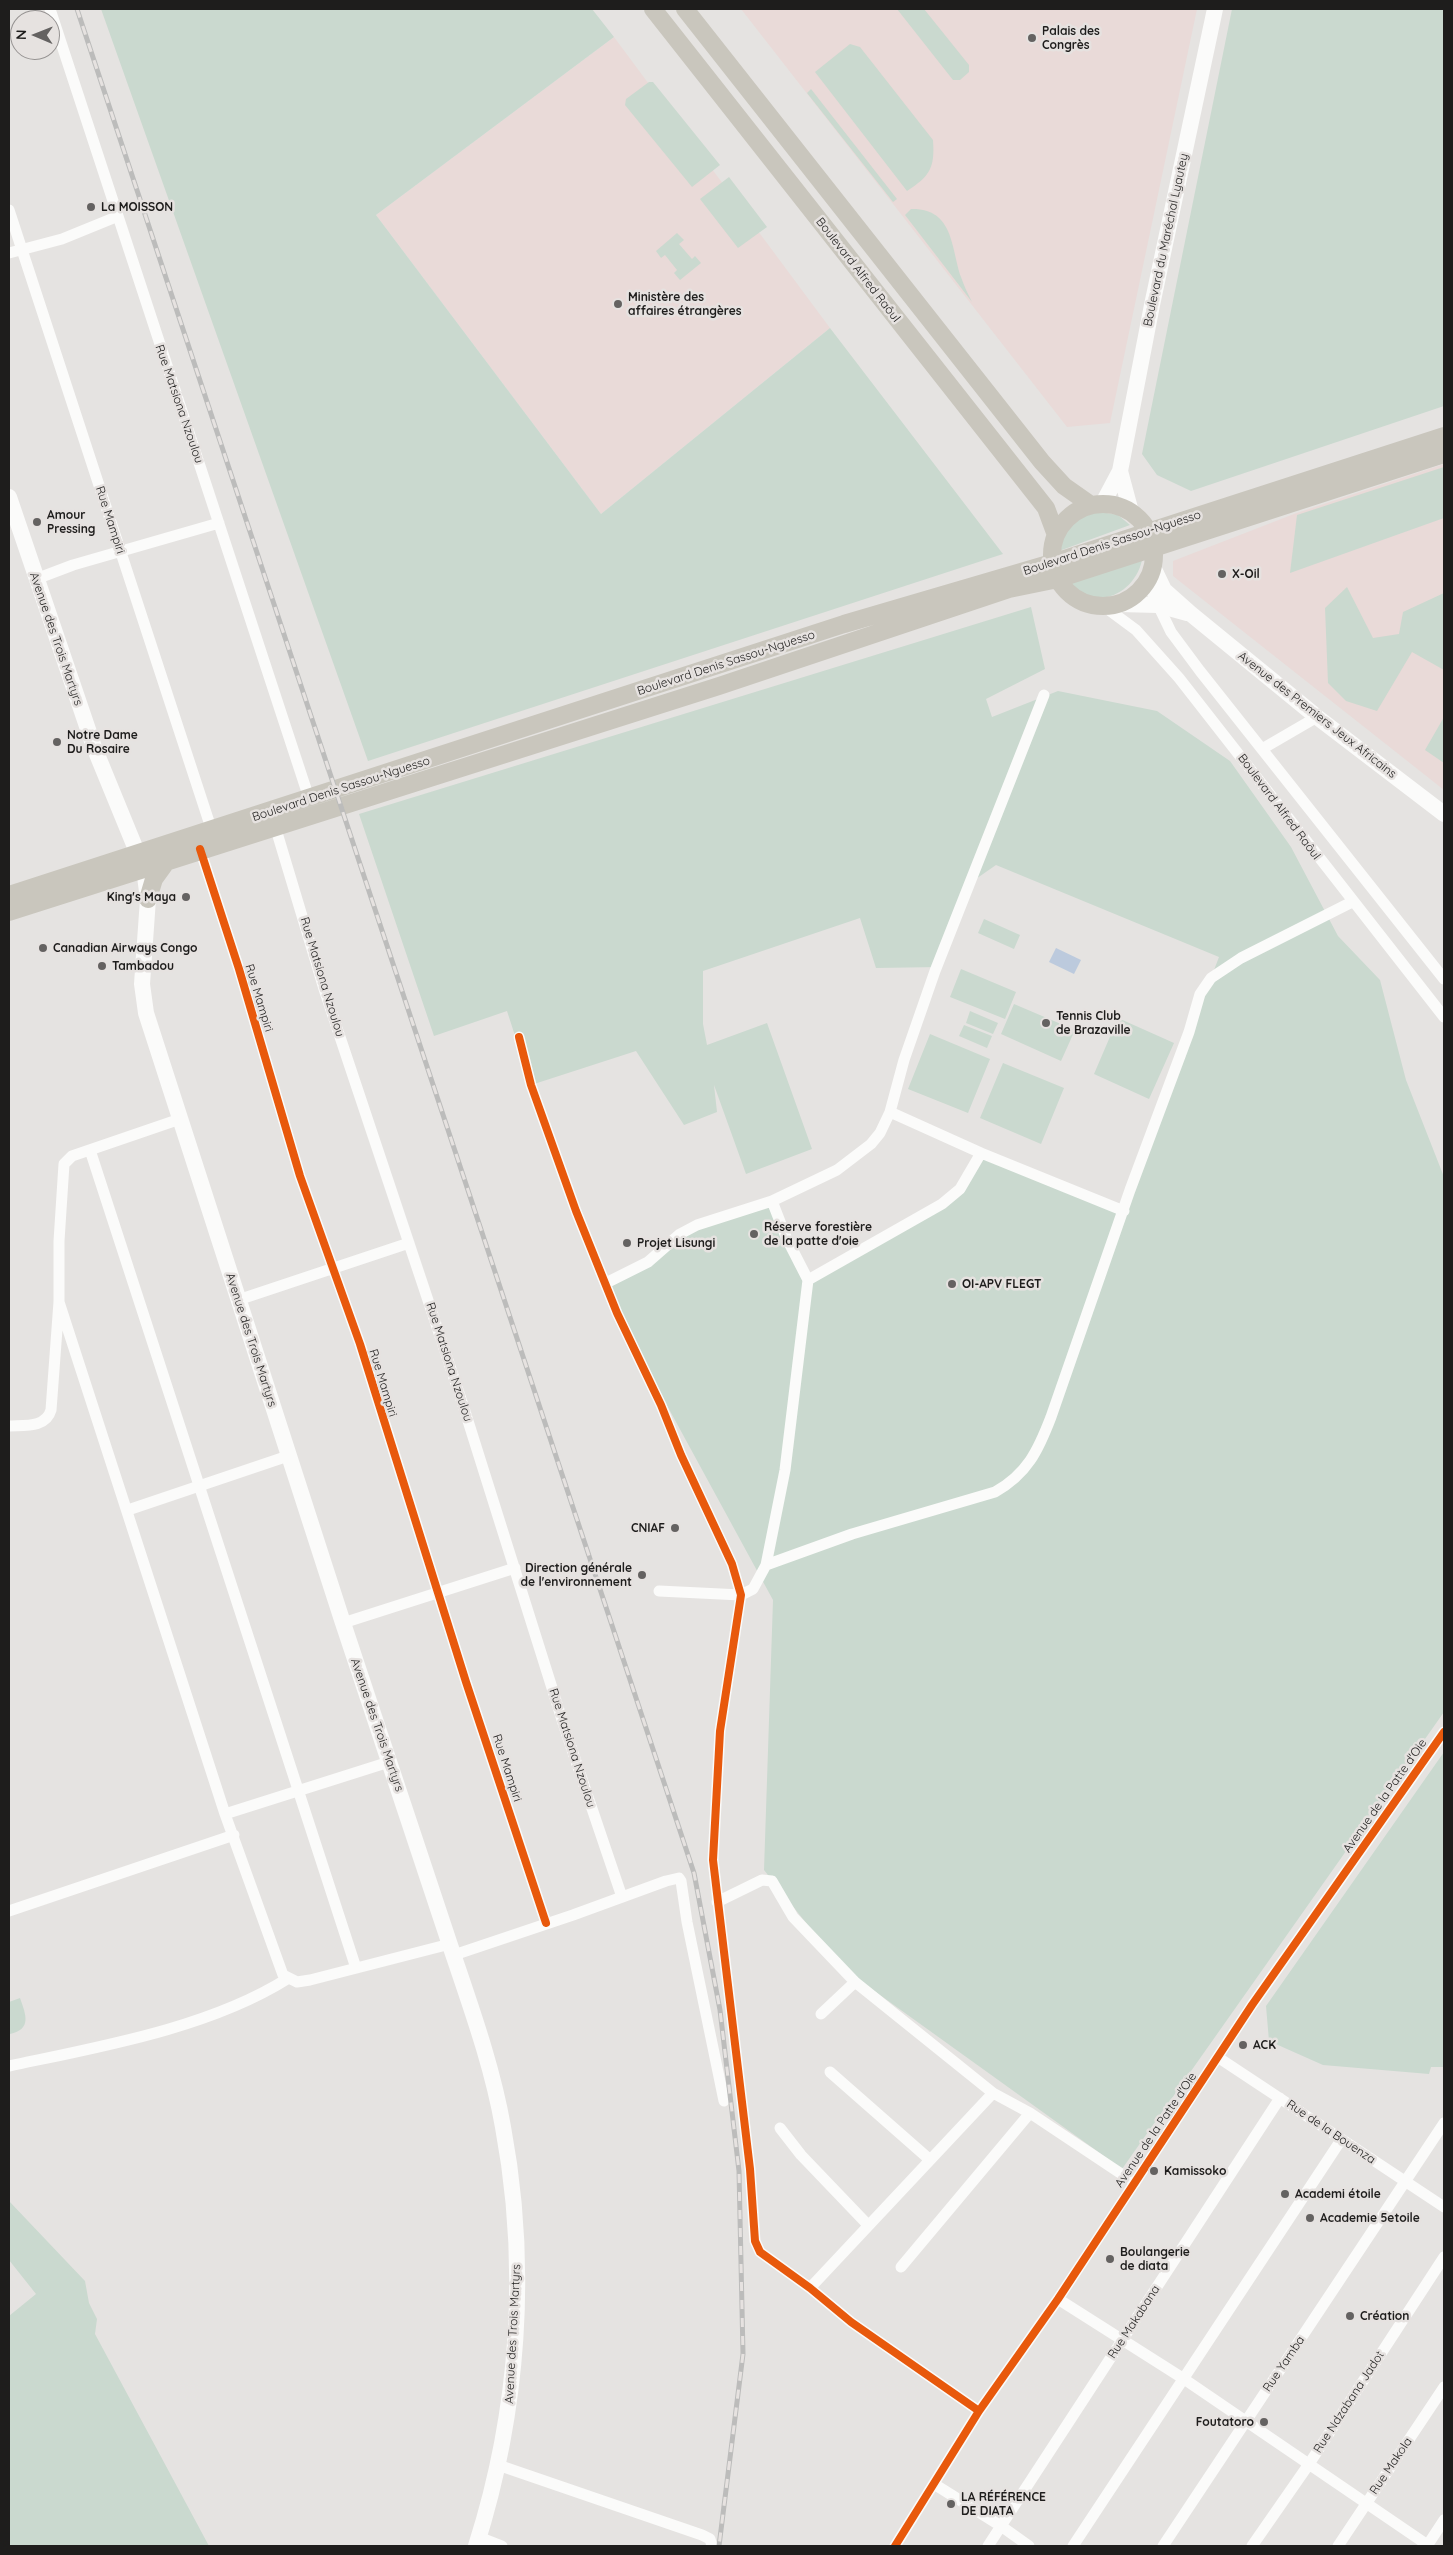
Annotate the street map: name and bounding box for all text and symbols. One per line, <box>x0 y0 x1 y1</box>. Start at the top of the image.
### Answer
north arrow <box>10 10 60 60</box>
place label: Palais des Congrès <box>1042 24 1100 52</box>
text: N <box>12 29 30 40</box>
marker: Palais des Congrès <box>1026 32 1038 44</box>
street label: Boulevard du Maréchal Lyautey <box>1141 152 1191 328</box>
place label: La MOISSON <box>101 200 173 214</box>
marker: La MOISSON <box>85 201 97 213</box>
street label: Boulevard Alfred Raôul <box>813 215 903 325</box>
place label: Ministère des affaires étrangères <box>628 290 742 318</box>
marker: Ministère des affaires étrangères <box>612 298 624 310</box>
street label: Rue Matsiona Nzoulou <box>152 343 206 465</box>
street label: Rue Mampiri <box>92 485 128 555</box>
street label: Boulevard Denis Sassou-Nguesso <box>1021 507 1203 579</box>
place label: Amour Pressing <box>47 508 95 536</box>
marker: Amour Pressing <box>31 516 43 528</box>
place label: X-Oil <box>1232 567 1260 581</box>
marker: X-Oil <box>1216 568 1228 580</box>
street label: Avenue des Trois Martyrs <box>26 571 86 707</box>
street label: Boulevard Denis Sassou-Nguesso <box>635 627 817 699</box>
street label: Avenue des Premiers Jeux Africains <box>1235 649 1399 781</box>
place label: Notre Dame Du Rosaire <box>67 728 138 756</box>
marker: Notre Dame Du Rosaire <box>51 736 63 748</box>
street label: Boulevard Alfred Raôul <box>1235 751 1323 863</box>
street label: Boulevard Denis Sassou-Nguesso <box>250 753 432 825</box>
place label: King's Maya <box>107 890 176 904</box>
marker: King's Maya <box>180 891 192 903</box>
street label: Rue Matsiona Nzoulou <box>297 915 347 1039</box>
place label: Canadian Airways Congo <box>53 941 197 955</box>
marker: Canadian Airways Congo <box>37 942 49 954</box>
place label: Tambadou <box>112 959 174 973</box>
marker: Tambadou <box>96 960 108 972</box>
street label: Rue Mampiri <box>242 962 276 1034</box>
place label: Tennis Club de Brazaville <box>1056 1009 1131 1037</box>
marker: Tennis Club de Brazaville <box>1040 1017 1052 1029</box>
place label: Réserve forestière de la patte d'oie <box>764 1220 872 1248</box>
marker: Réserve forestière de la patte d'oie <box>748 1228 760 1240</box>
place label: Projet Lisungi <box>637 1236 715 1250</box>
marker: Projet Lisungi <box>621 1237 633 1249</box>
street label: Avenue des Trois Martyrs <box>223 1271 279 1409</box>
place label: OI-APV FLEGT <box>962 1277 1041 1291</box>
marker: OI-APV FLEGT <box>946 1278 958 1290</box>
street label: Rue Matsiona Nzoulou <box>423 1301 475 1423</box>
street label: Rue Mampiri <box>366 1347 400 1419</box>
place label: CNIAF <box>631 1521 665 1535</box>
marker: CNIAF <box>669 1522 681 1534</box>
place label: Direction générale de l'environnement <box>520 1561 632 1589</box>
marker: Direction générale de l'environnement <box>636 1569 648 1581</box>
street label: Avenue des Trois Martyrs <box>347 1657 407 1793</box>
street label: Rue Matsiona Nzoulou <box>546 1687 598 1809</box>
street label: Rue Mampiri <box>489 1733 525 1803</box>
street label: Avenue de la Patte d'Oie <box>1340 1736 1430 1856</box>
place label: ACK <box>1253 2038 1276 2052</box>
marker: ACK <box>1237 2039 1249 2051</box>
street label: Avenue de la Patte d'Oie <box>1112 2070 1200 2190</box>
street label: Rue de la Bouenza <box>1284 2097 1378 2167</box>
place label: Kamissoko <box>1164 2164 1226 2178</box>
marker: Kamissoko <box>1148 2165 1160 2177</box>
place label: Academi étoile <box>1295 2187 1381 2201</box>
marker: Academi étoile <box>1279 2188 1291 2200</box>
place label: Academie 5etoile <box>1320 2211 1420 2225</box>
marker: Academie 5etoile <box>1304 2212 1316 2224</box>
place label: Boulangerie de diata <box>1120 2245 1190 2273</box>
marker: Boulangerie de diata <box>1104 2253 1116 2265</box>
street label: Avenue des Trois Martyrs <box>502 2264 524 2404</box>
street label: Rue Makabana <box>1105 2283 1163 2361</box>
place label: Création <box>1360 2309 1410 2323</box>
marker: Création <box>1344 2310 1356 2322</box>
street label: Rue Yamba <box>1260 2333 1308 2395</box>
street label: Rue Ndzabana Jadot <box>1311 2348 1387 2456</box>
place label: Foutatoro <box>1196 2415 1254 2429</box>
marker: Foutatoro <box>1258 2416 1270 2428</box>
street label: Rue Makola <box>1367 2435 1415 2497</box>
place label: LA RÉFÉRENCE DE DIATA <box>961 2490 1046 2518</box>
marker: LA RÉFÉRENCE DE DIATA <box>945 2498 957 2510</box>

